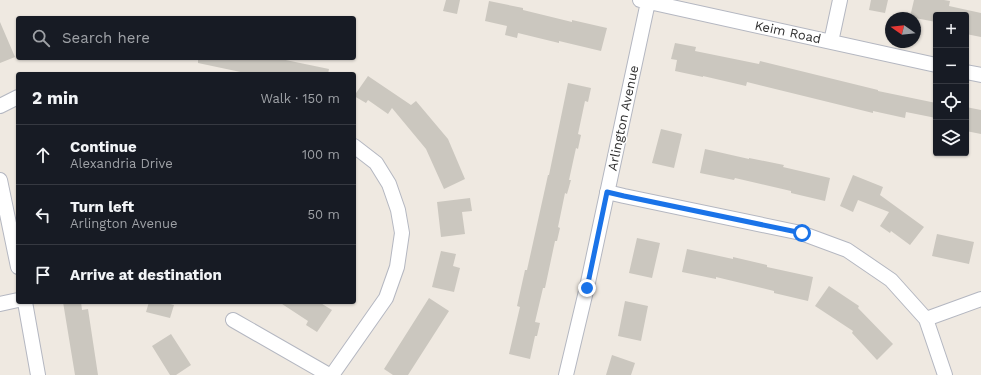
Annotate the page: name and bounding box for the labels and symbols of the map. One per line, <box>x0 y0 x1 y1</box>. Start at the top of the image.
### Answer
north arrow <box>885 12 921 48</box>
street label: Keim Road <box>753 18 823 46</box>
street label: Arlington Avenue <box>604 64 642 172</box>
route start <box>793 224 811 242</box>
route end <box>578 279 596 297</box>

